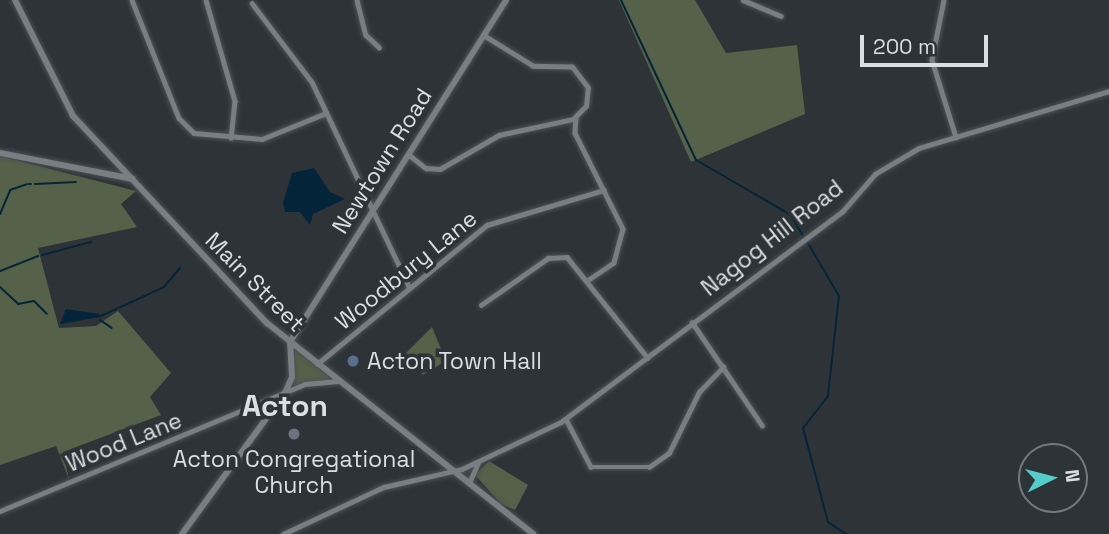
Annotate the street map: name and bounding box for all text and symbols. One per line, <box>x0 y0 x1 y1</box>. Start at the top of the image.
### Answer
scale bar <box>864 21 992 65</box>
text: 200 m <box>873 33 936 60</box>
street label: Newtown Road <box>326 83 438 239</box>
street label: Nagog Hill Road <box>696 174 848 302</box>
street label: Woodbury Lane <box>330 204 482 336</box>
street label: Main Street <box>200 227 310 337</box>
place label: Acton Town Hall <box>367 347 542 375</box>
marker: Acton Town Hall <box>345 353 361 369</box>
district label: Acton <box>242 388 328 424</box>
street label: Wood Lane <box>62 406 186 478</box>
marker: Acton Congregational Church <box>286 426 302 442</box>
north arrow <box>1018 443 1088 513</box>
place label: Acton Congregational Church <box>173 445 415 499</box>
text: N <box>1059 468 1085 484</box>

